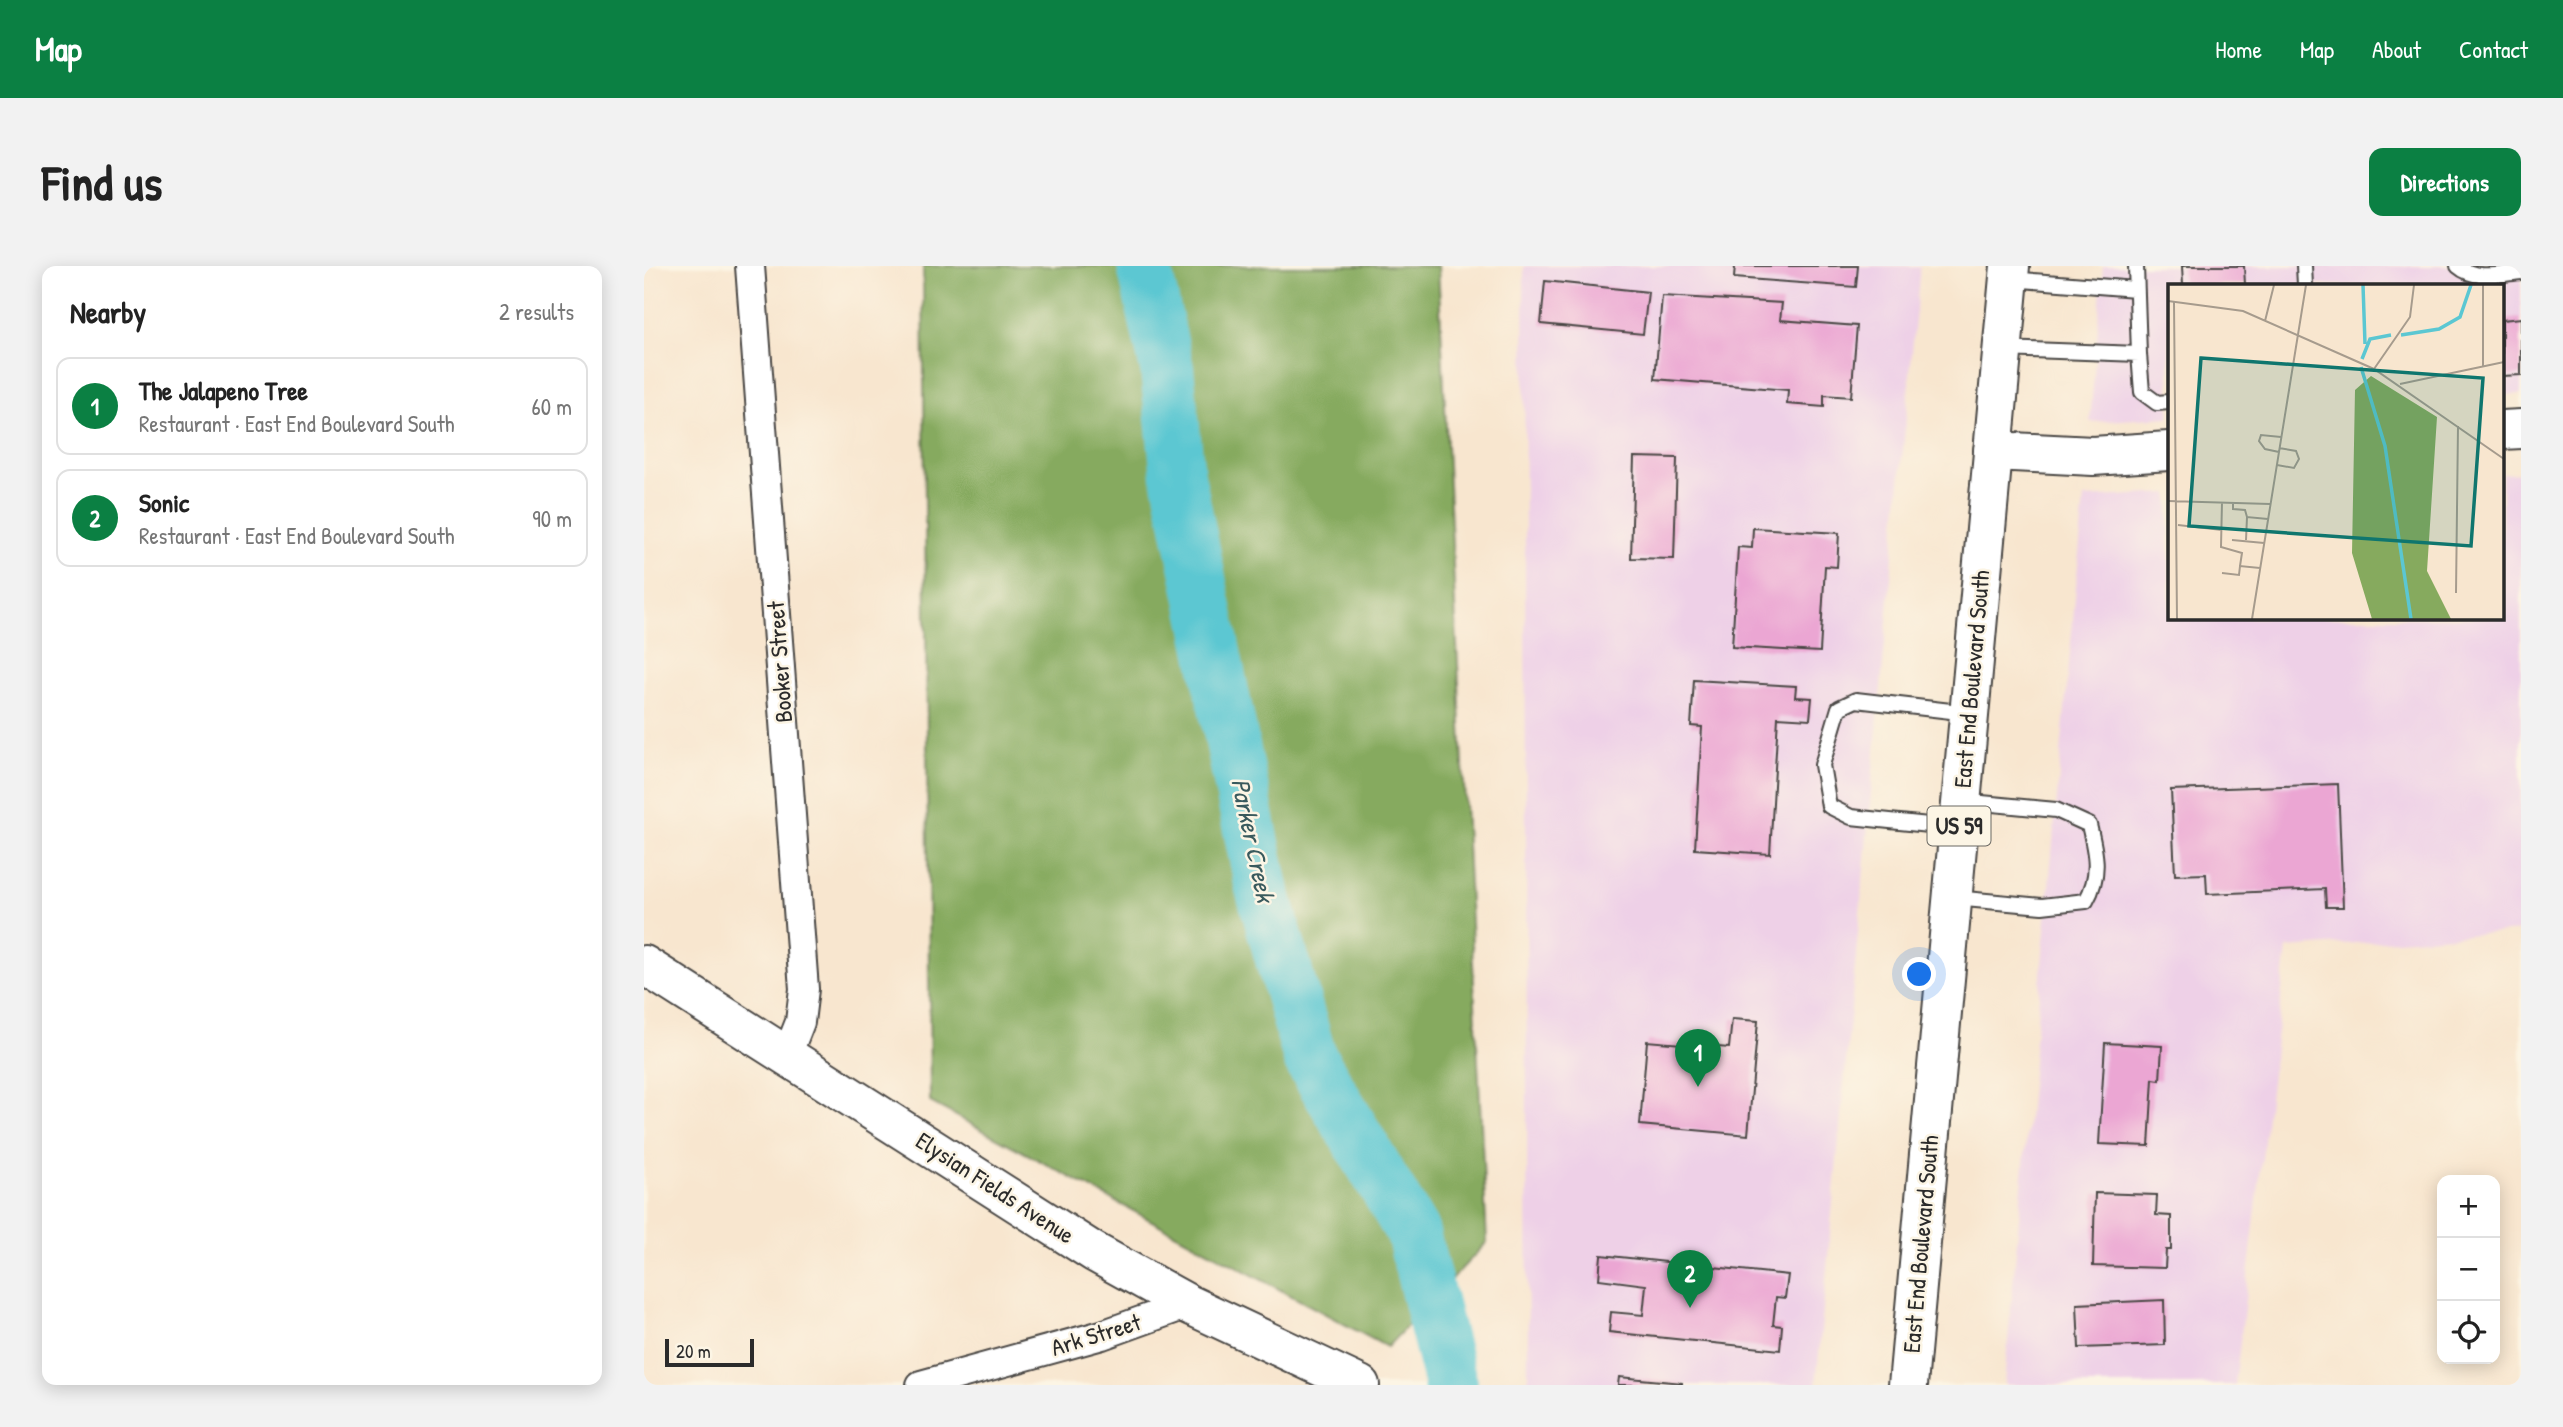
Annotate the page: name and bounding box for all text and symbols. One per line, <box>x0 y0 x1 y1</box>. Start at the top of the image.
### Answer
text: Map <box>35 27 82 71</box>
text: Home <box>2215 33 2262 65</box>
text: Map <box>2300 33 2334 65</box>
text: About <box>2372 33 2421 65</box>
text: Contact <box>2459 33 2528 65</box>
button: Directions <box>2369 148 2521 216</box>
text: Find us <box>42 149 162 215</box>
inset map <box>2168 284 2504 620</box>
text: Nearby <box>70 292 146 332</box>
text: 2 results <box>499 296 574 327</box>
text: The Jalapeno Tree <box>139 373 308 408</box>
text: 1 <box>91 391 99 422</box>
text: 60 m <box>532 391 572 422</box>
text: Restaurant · East End Boulevard South <box>139 408 454 439</box>
text: Sonic <box>139 485 189 520</box>
text: 2 <box>90 503 100 534</box>
text: 90 m <box>532 503 572 534</box>
text: Restaurant · East End Boulevard South <box>139 520 454 551</box>
street label: East End Boulevard South <box>1946 569 1996 789</box>
street label: Booker Street <box>759 600 799 724</box>
water label: Parker Creek <box>1223 775 1284 907</box>
road number: US 59 <box>1928 806 1990 846</box>
your location <box>1902 957 1936 991</box>
pin: 1 <box>1675 1029 1721 1087</box>
street label: Elysian Fields Avenue <box>910 1124 1081 1251</box>
street label: East End Boulevard South <box>1895 1134 1945 1354</box>
map controls <box>2437 1175 2500 1364</box>
button: + <box>2437 1175 2500 1238</box>
button: − <box>2437 1238 2500 1301</box>
pin: 2 <box>1667 1250 1713 1308</box>
button: locate <box>2437 1301 2500 1364</box>
street label: Ark Street <box>1047 1305 1145 1363</box>
scale bar <box>665 1336 754 1368</box>
text: 20 m <box>676 1338 711 1364</box>

